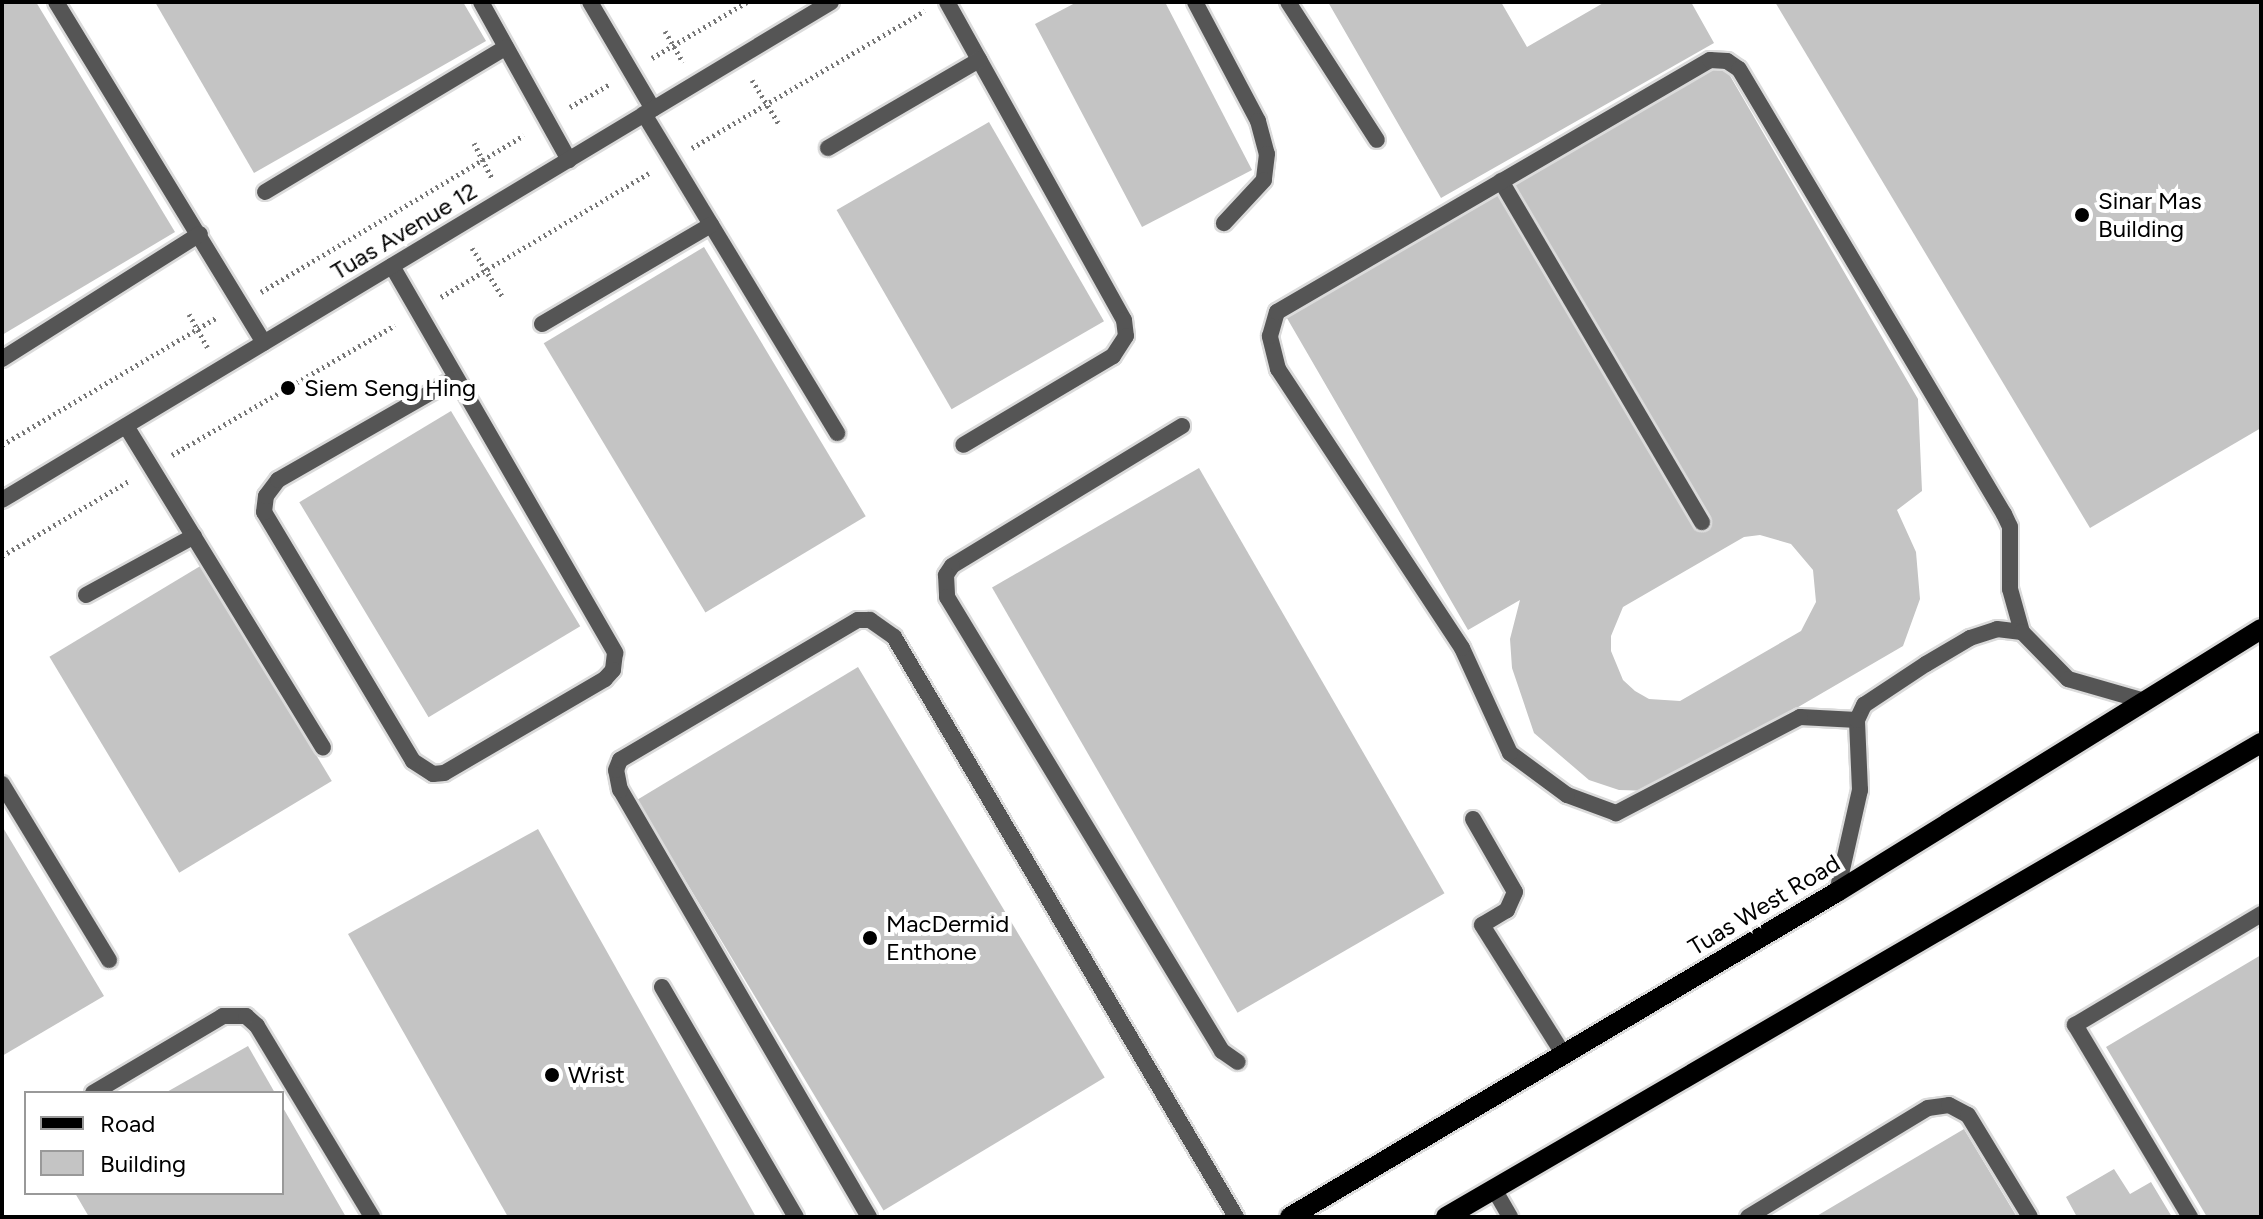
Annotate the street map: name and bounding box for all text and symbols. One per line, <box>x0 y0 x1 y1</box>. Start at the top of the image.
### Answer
street label: Tuas Avenue 12 <box>326 176 482 286</box>
place label: Sinar Mas Building <box>2098 187 2202 243</box>
marker: Sinar Mas Building <box>2073 206 2091 224</box>
place label: Siem Seng Hing <box>304 374 476 402</box>
marker: Siem Seng Hing <box>279 379 297 397</box>
street label: Tuas West Road <box>1683 848 1845 962</box>
place label: MacDermid Enthone <box>886 910 1009 966</box>
marker: MacDermid Enthone <box>861 929 879 947</box>
place label: Wrist <box>568 1061 625 1089</box>
marker: Wrist <box>543 1066 561 1084</box>
legend <box>24 1091 284 1195</box>
text: Road <box>100 1109 155 1138</box>
text: Building <box>100 1149 186 1178</box>

